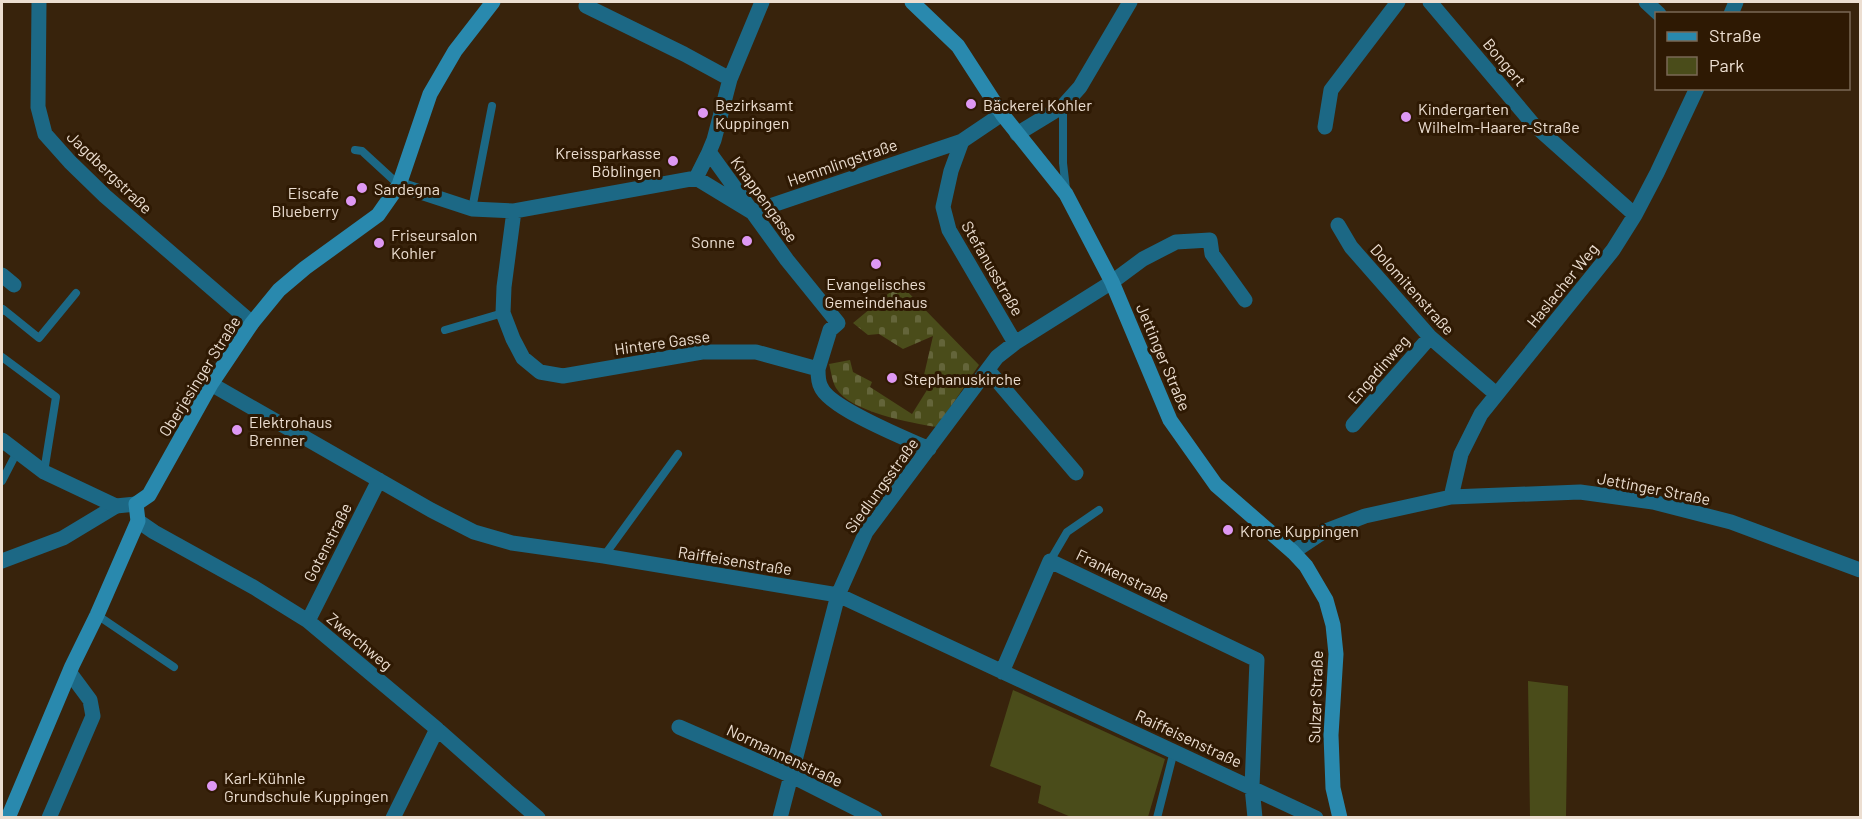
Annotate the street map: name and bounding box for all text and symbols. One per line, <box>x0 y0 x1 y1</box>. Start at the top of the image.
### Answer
legend <box>1655 12 1850 90</box>
text: Straße <box>1709 24 1761 46</box>
street label: Bongert <box>1480 34 1530 90</box>
text: Park <box>1709 54 1744 76</box>
place label: Bezirksamt Kuppingen <box>715 95 793 132</box>
place label: Bäckerei Kohler <box>983 95 1092 114</box>
marker: Bäckerei Kohler <box>964 97 978 111</box>
place label: Kindergarten Wilhelm-Haarer-Straße <box>1418 99 1580 136</box>
marker: Bezirksamt Kuppingen <box>696 106 710 120</box>
marker: Kindergarten Wilhelm-Haarer-Straße <box>1399 110 1413 124</box>
street label: Jagdbergstraße <box>64 127 156 217</box>
street label: Hemmlingstraße <box>784 134 900 190</box>
place label: Kreissparkasse Böblingen <box>555 143 661 180</box>
street label: Knappengasse <box>727 152 803 246</box>
marker: Kreissparkasse Böblingen <box>666 154 680 168</box>
place label: Sardegna <box>374 179 440 198</box>
marker: Sardegna <box>355 181 369 195</box>
place label: Eiscafe Blueberry <box>272 183 340 220</box>
marker: Eiscafe Blueberry <box>344 194 358 208</box>
street label: Stefanusstraße <box>958 217 1028 319</box>
place label: Friseursalon Kohler <box>391 225 477 262</box>
place label: Sonne <box>691 232 735 251</box>
marker: Sonne <box>740 234 754 248</box>
marker: Friseursalon Kohler <box>372 236 386 250</box>
street label: Haslacher Weg <box>1522 239 1602 331</box>
street label: Dolomitenstraße <box>1367 240 1459 338</box>
marker: Evangelisches Gemeindehaus <box>869 257 883 271</box>
place label: Evangelisches Gemeindehaus <box>825 274 927 311</box>
street label: Jettinger Straße <box>1133 300 1195 414</box>
street label: Oberjesinger Straße <box>154 312 244 440</box>
street label: Hintere Gasse <box>613 326 711 358</box>
street label: Engadinweg <box>1343 331 1413 407</box>
place label: Stephanuskirche <box>904 369 1021 388</box>
marker: Stephanuskirche <box>885 371 899 385</box>
place label: Elektrohaus Brenner <box>249 412 332 449</box>
marker: Elektrohaus Brenner <box>230 423 244 437</box>
street label: Siedlungsstraße <box>840 434 922 536</box>
street label: Jettinger Straße <box>1596 468 1712 508</box>
street label: Gotenstraße <box>299 499 355 585</box>
place label: Krone Kuppingen <box>1240 521 1359 540</box>
marker: Krone Kuppingen <box>1221 523 1235 537</box>
street label: Raiffeisenstraße <box>677 542 793 578</box>
street label: Frankenstraße <box>1073 544 1173 606</box>
street label: Zwerchweg <box>323 608 397 674</box>
street label: Sulzer Straße <box>1304 650 1326 744</box>
street label: Raiffeisenstraße <box>1133 705 1245 771</box>
street label: Normannenstraße <box>724 720 846 790</box>
place label: Karl-Kühnle Grundschule Kuppingen <box>224 768 389 805</box>
marker: Karl-Kühnle Grundschule Kuppingen <box>205 779 219 793</box>

